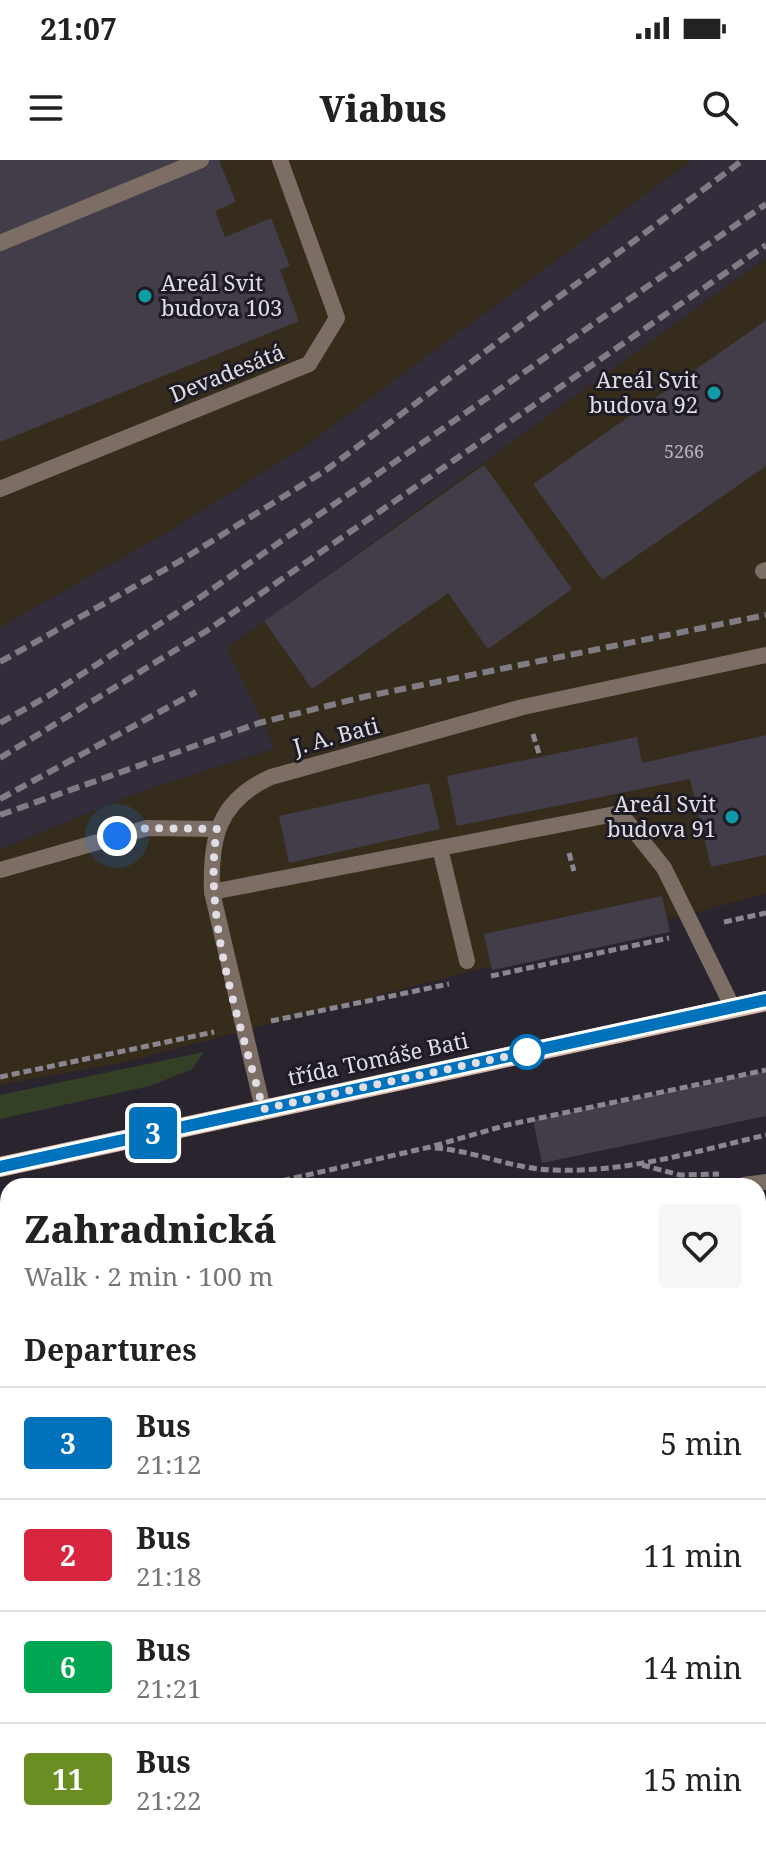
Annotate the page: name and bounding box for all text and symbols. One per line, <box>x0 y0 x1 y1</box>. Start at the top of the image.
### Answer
text: 21:07 <box>40 8 117 49</box>
text: Viabus <box>320 84 446 133</box>
icon: menu <box>24 86 68 130</box>
icon: search <box>698 86 742 130</box>
place label: Areál Svit budova 103 <box>161 267 282 322</box>
marker: Areál Svit budova 103 <box>136 287 154 305</box>
street label: Devadesátá <box>165 336 288 409</box>
place label: Areál Svit budova 92 <box>589 364 698 419</box>
marker: Areál Svit budova 92 <box>705 384 723 402</box>
house number: 5266 <box>664 439 704 463</box>
street label: J. A. Bati <box>289 709 382 761</box>
place label: Areál Svit budova 91 <box>607 788 716 843</box>
marker: Areál Svit budova 91 <box>723 808 741 826</box>
your location <box>97 816 137 856</box>
street label: třída Tomáše Bati <box>285 1024 471 1092</box>
unlabelled marker <box>510 1035 544 1069</box>
line badge: 3 <box>127 1107 179 1159</box>
text: 3 <box>145 1114 161 1152</box>
text: Zahradnická <box>24 1202 276 1254</box>
button: heart <box>658 1204 742 1288</box>
text: Walk · 2 min · 100 m <box>24 1258 273 1294</box>
text: Departures <box>24 1329 197 1370</box>
text: Bus <box>136 1405 191 1446</box>
text: 5 min <box>660 1423 742 1464</box>
text: 3 <box>60 1424 76 1462</box>
text: 21:12 <box>136 1446 202 1482</box>
text: Bus <box>136 1517 191 1558</box>
text: 11 min <box>643 1535 742 1576</box>
text: 2 <box>60 1536 76 1574</box>
text: 21:18 <box>136 1558 202 1594</box>
text: Bus <box>136 1629 191 1670</box>
text: 14 min <box>643 1647 742 1688</box>
text: 6 <box>60 1648 76 1686</box>
text: 21:21 <box>136 1670 202 1706</box>
text: Bus <box>136 1741 191 1782</box>
text: 15 min <box>643 1759 742 1800</box>
text: 11 <box>52 1760 84 1798</box>
text: 21:22 <box>136 1782 202 1818</box>

